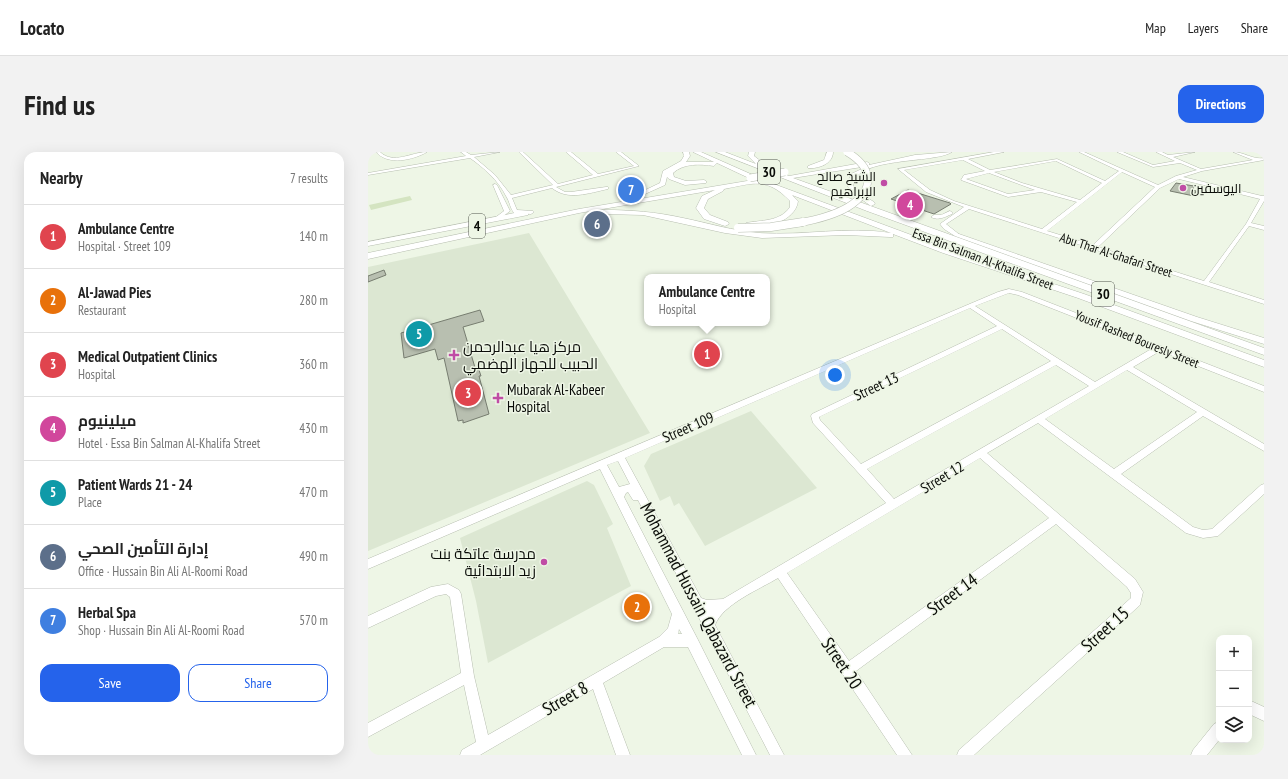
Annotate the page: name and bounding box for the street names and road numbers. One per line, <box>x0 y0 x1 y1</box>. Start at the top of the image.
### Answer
road number: 30 <box>758 160 780 184</box>
road number: 4 <box>469 214 485 238</box>
street label: Essa Bin Salman Al-Khalifa Street <box>910 224 1056 294</box>
street label: Abu Thar Al-Ghafari Street <box>1058 229 1175 281</box>
road number: 30 <box>1092 282 1114 306</box>
street label: Yousif Rashed Bouresly Street <box>1072 306 1202 372</box>
street label: Street 13 <box>850 367 902 405</box>
street label: Street 109 <box>659 407 717 447</box>
street label: Street 12 <box>917 457 967 497</box>
street label: Mohammad Hussain Qabazard Street <box>635 499 763 711</box>
street label: Street 14 <box>922 568 982 620</box>
street label: Street 15 <box>1076 601 1134 657</box>
street label: Street 20 <box>816 633 868 693</box>
street label: Street 8 <box>538 676 592 720</box>

